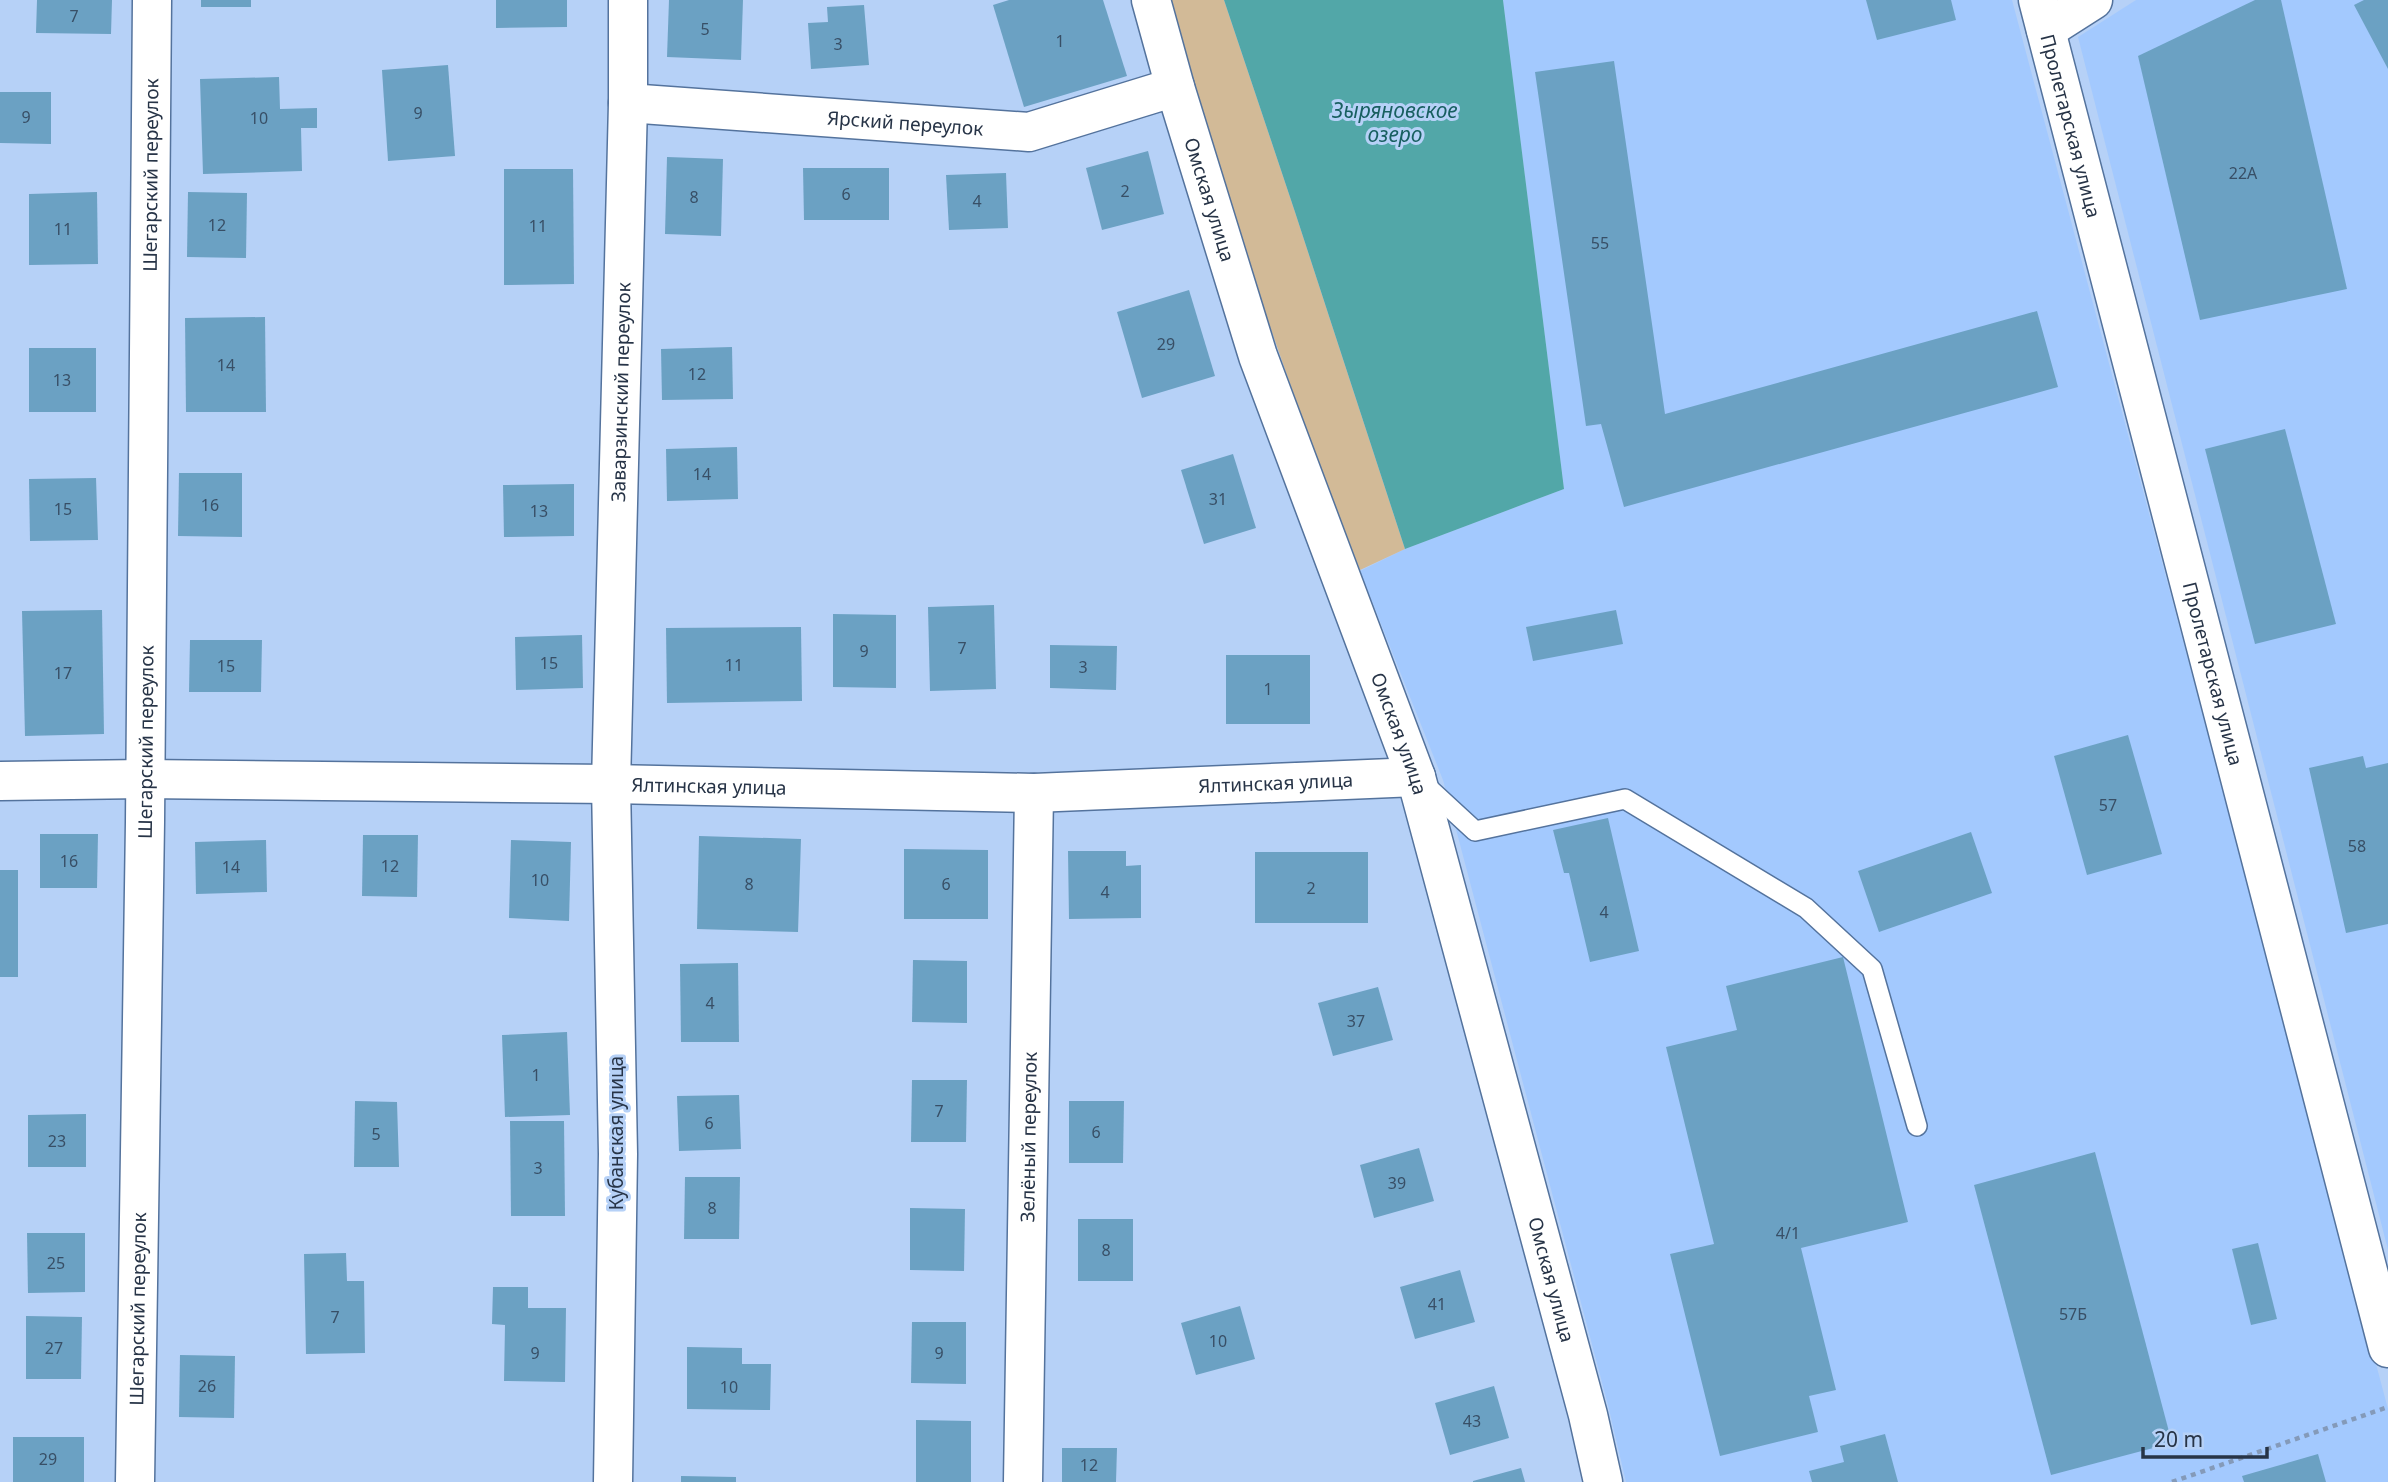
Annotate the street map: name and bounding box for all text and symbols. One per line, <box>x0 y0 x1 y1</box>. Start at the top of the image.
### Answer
house number: 7 <box>69 5 79 27</box>
house number: 5 <box>700 18 710 40</box>
house number: 1 <box>1055 30 1065 52</box>
street label: Пролетарская улица <box>2034 31 2107 220</box>
house number: 3 <box>833 33 843 55</box>
street label: Шегарский переулок <box>137 78 164 272</box>
water label: Зыряновское озеро <box>1331 96 1458 148</box>
house number: 9 <box>413 102 423 124</box>
street label: Ярский переулок <box>826 104 984 142</box>
house number: 9 <box>21 106 31 128</box>
house number: 10 <box>250 107 268 129</box>
street label: Омская улица <box>1178 134 1241 265</box>
house number: 22А <box>2229 162 2258 184</box>
house number: 2 <box>1120 180 1130 202</box>
house number: 6 <box>841 183 851 205</box>
house number: 8 <box>689 186 699 208</box>
house number: 4 <box>972 190 982 212</box>
house number: 12 <box>208 214 226 236</box>
house number: 11 <box>529 215 547 237</box>
house number: 11 <box>54 218 72 240</box>
house number: 55 <box>1591 232 1609 254</box>
street label: Заварзинский переулок <box>605 282 637 503</box>
house number: 29 <box>1157 333 1175 355</box>
house number: 14 <box>217 354 235 376</box>
house number: 12 <box>688 363 706 385</box>
house number: 13 <box>53 369 71 391</box>
house number: 14 <box>693 463 711 485</box>
house number: 31 <box>1209 488 1227 510</box>
house number: 16 <box>201 494 219 516</box>
house number: 15 <box>54 498 72 520</box>
house number: 13 <box>530 500 548 522</box>
street label: Пролетарская улица <box>2177 579 2249 768</box>
house number: 7 <box>957 637 967 659</box>
house number: 9 <box>859 640 869 662</box>
street label: Шегарский переулок <box>132 645 160 839</box>
house number: 15 <box>540 652 558 674</box>
house number: 11 <box>725 654 743 676</box>
house number: 15 <box>217 655 235 677</box>
house number: 3 <box>1078 656 1088 678</box>
house number: 17 <box>54 662 72 684</box>
street label: Омская улица <box>1365 669 1433 798</box>
house number: 1 <box>1263 678 1273 700</box>
street label: Ялтинская улица <box>1198 767 1354 799</box>
street label: Ялтинская улица <box>631 771 787 801</box>
house number: 57 <box>2099 794 2117 816</box>
house number: 58 <box>2348 835 2366 857</box>
house number: 16 <box>60 850 78 872</box>
house number: 12 <box>381 855 399 877</box>
house number: 14 <box>222 856 240 878</box>
house number: 10 <box>531 869 549 891</box>
house number: 8 <box>744 873 754 895</box>
house number: 6 <box>941 873 951 895</box>
house number: 2 <box>1306 877 1316 899</box>
house number: 4 <box>1100 881 1110 903</box>
house number: 4 <box>1599 901 1609 923</box>
house number: 4 <box>705 992 715 1014</box>
house number: 37 <box>1347 1010 1365 1032</box>
street label: Зелёный переулок <box>1014 1051 1043 1223</box>
street label: Кубанская улица <box>603 1056 629 1210</box>
house number: 1 <box>531 1064 541 1086</box>
house number: 7 <box>934 1100 944 1122</box>
house number: 6 <box>704 1112 714 1134</box>
house number: 6 <box>1091 1121 1101 1143</box>
house number: 5 <box>371 1123 381 1145</box>
house number: 23 <box>48 1130 66 1152</box>
house number: 3 <box>533 1157 543 1179</box>
house number: 39 <box>1388 1172 1406 1194</box>
house number: 8 <box>707 1197 717 1219</box>
street label: Шегарский переулок <box>123 1212 152 1406</box>
street label: Омская улица <box>1522 1214 1581 1345</box>
house number: 4/1 <box>1776 1222 1800 1244</box>
house number: 8 <box>1101 1239 1111 1261</box>
house number: 25 <box>47 1252 65 1274</box>
house number: 41 <box>1428 1293 1446 1315</box>
house number: 57Б <box>2059 1303 2087 1325</box>
house number: 7 <box>330 1306 340 1328</box>
house number: 10 <box>1209 1330 1227 1352</box>
house number: 27 <box>45 1337 63 1359</box>
house number: 9 <box>530 1342 540 1364</box>
house number: 9 <box>934 1342 944 1364</box>
house number: 26 <box>198 1375 216 1397</box>
house number: 10 <box>720 1376 738 1398</box>
house number: 43 <box>1463 1410 1481 1432</box>
scale bar <box>2143 1416 2267 1460</box>
text: 20 m <box>2154 1425 2203 1453</box>
house number: 29 <box>39 1448 57 1470</box>
house number: 12 <box>1080 1454 1098 1476</box>

